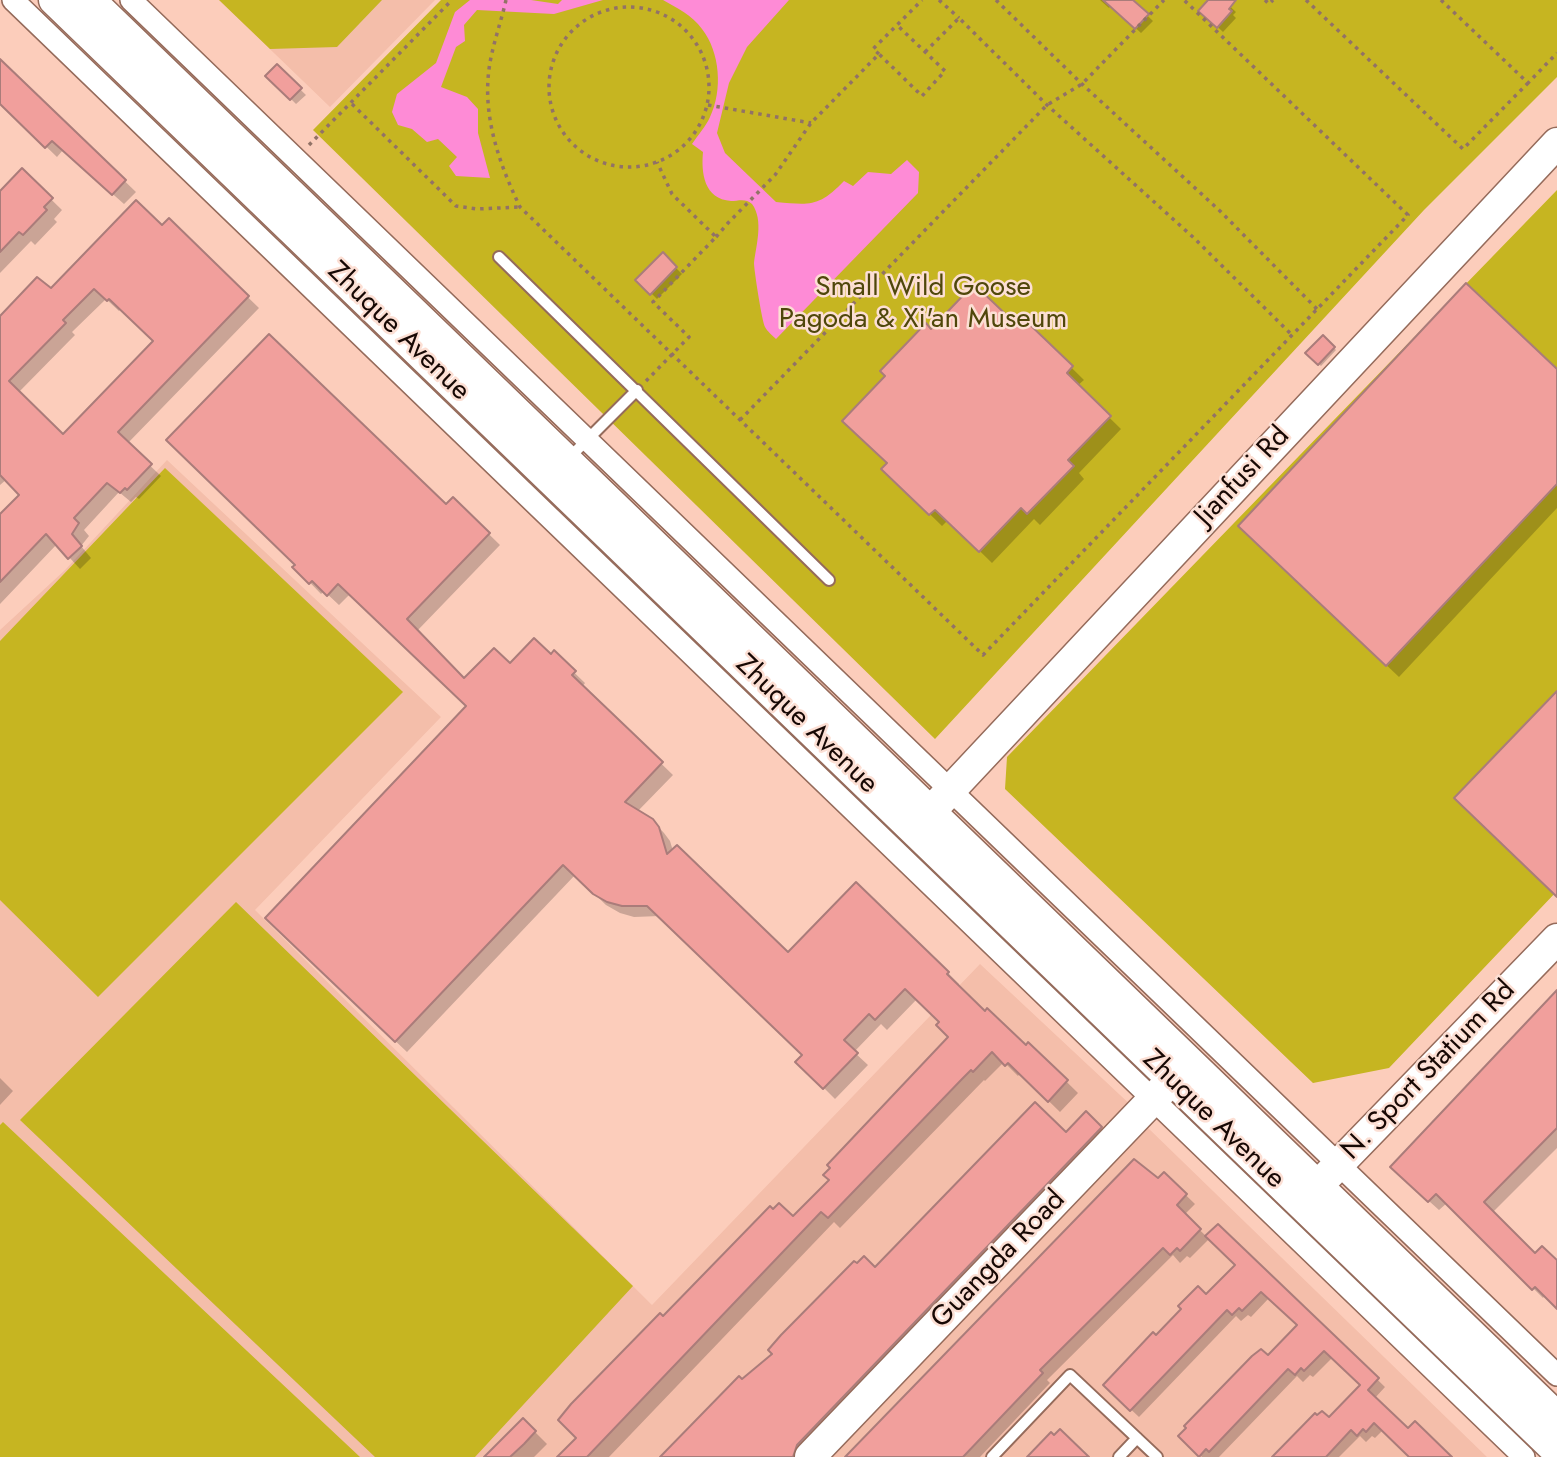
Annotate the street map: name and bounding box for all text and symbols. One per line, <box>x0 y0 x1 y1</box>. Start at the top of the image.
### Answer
street label: Zhuque Avenue <box>320 256 476 408</box>
park label: Small Wild Goose Pagoda & Xi'an Museum <box>779 271 1067 337</box>
street label: Jianfusi Rd <box>1189 420 1297 534</box>
street label: Zhuque Avenue <box>728 649 884 801</box>
street label: N. Sport Statium Rd <box>1335 974 1523 1168</box>
street label: Zhuque Avenue <box>1135 1044 1291 1196</box>
street label: Guangda Road <box>925 1184 1073 1336</box>

